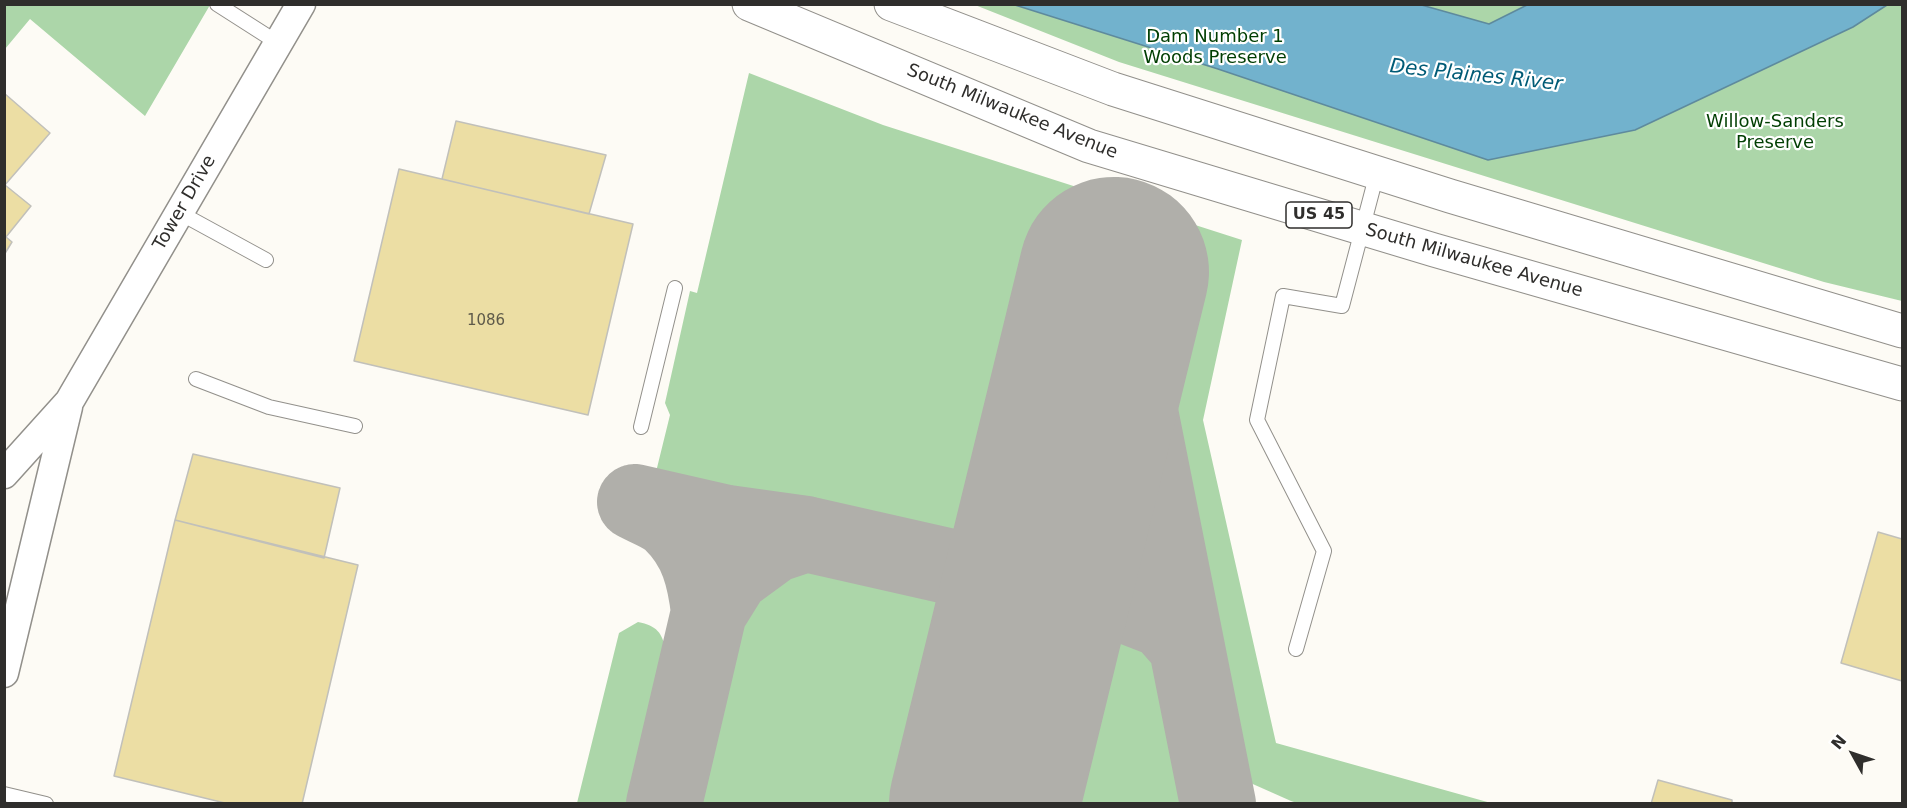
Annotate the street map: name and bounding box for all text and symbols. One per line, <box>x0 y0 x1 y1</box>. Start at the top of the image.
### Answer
park label: Dam Number 1 Woods Preserve <box>1143 26 1287 68</box>
water label: Des Plaines River <box>1388 55 1564 97</box>
street label: South Milwaukee Avenue <box>904 60 1120 164</box>
park label: Willow-Sanders Preserve <box>1706 111 1844 154</box>
street label: Tower Drive <box>149 152 221 254</box>
road number: US 45 <box>1286 202 1352 228</box>
street label: South Milwaukee Avenue <box>1363 220 1585 302</box>
house number: 1086 <box>467 312 505 330</box>
north arrow <box>1823 724 1883 784</box>
text: N <box>1827 731 1850 753</box>

